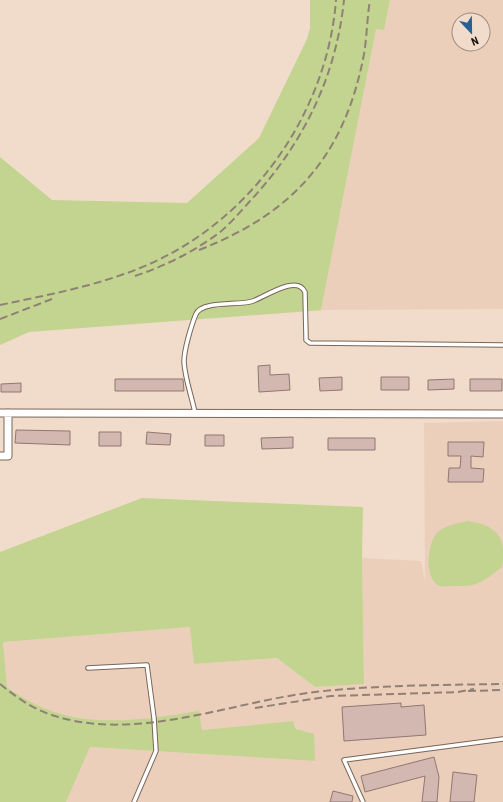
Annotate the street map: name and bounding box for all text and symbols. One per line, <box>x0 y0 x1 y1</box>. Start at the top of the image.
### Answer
north arrow <box>451 12 491 52</box>
text: N <box>469 34 480 48</box>

